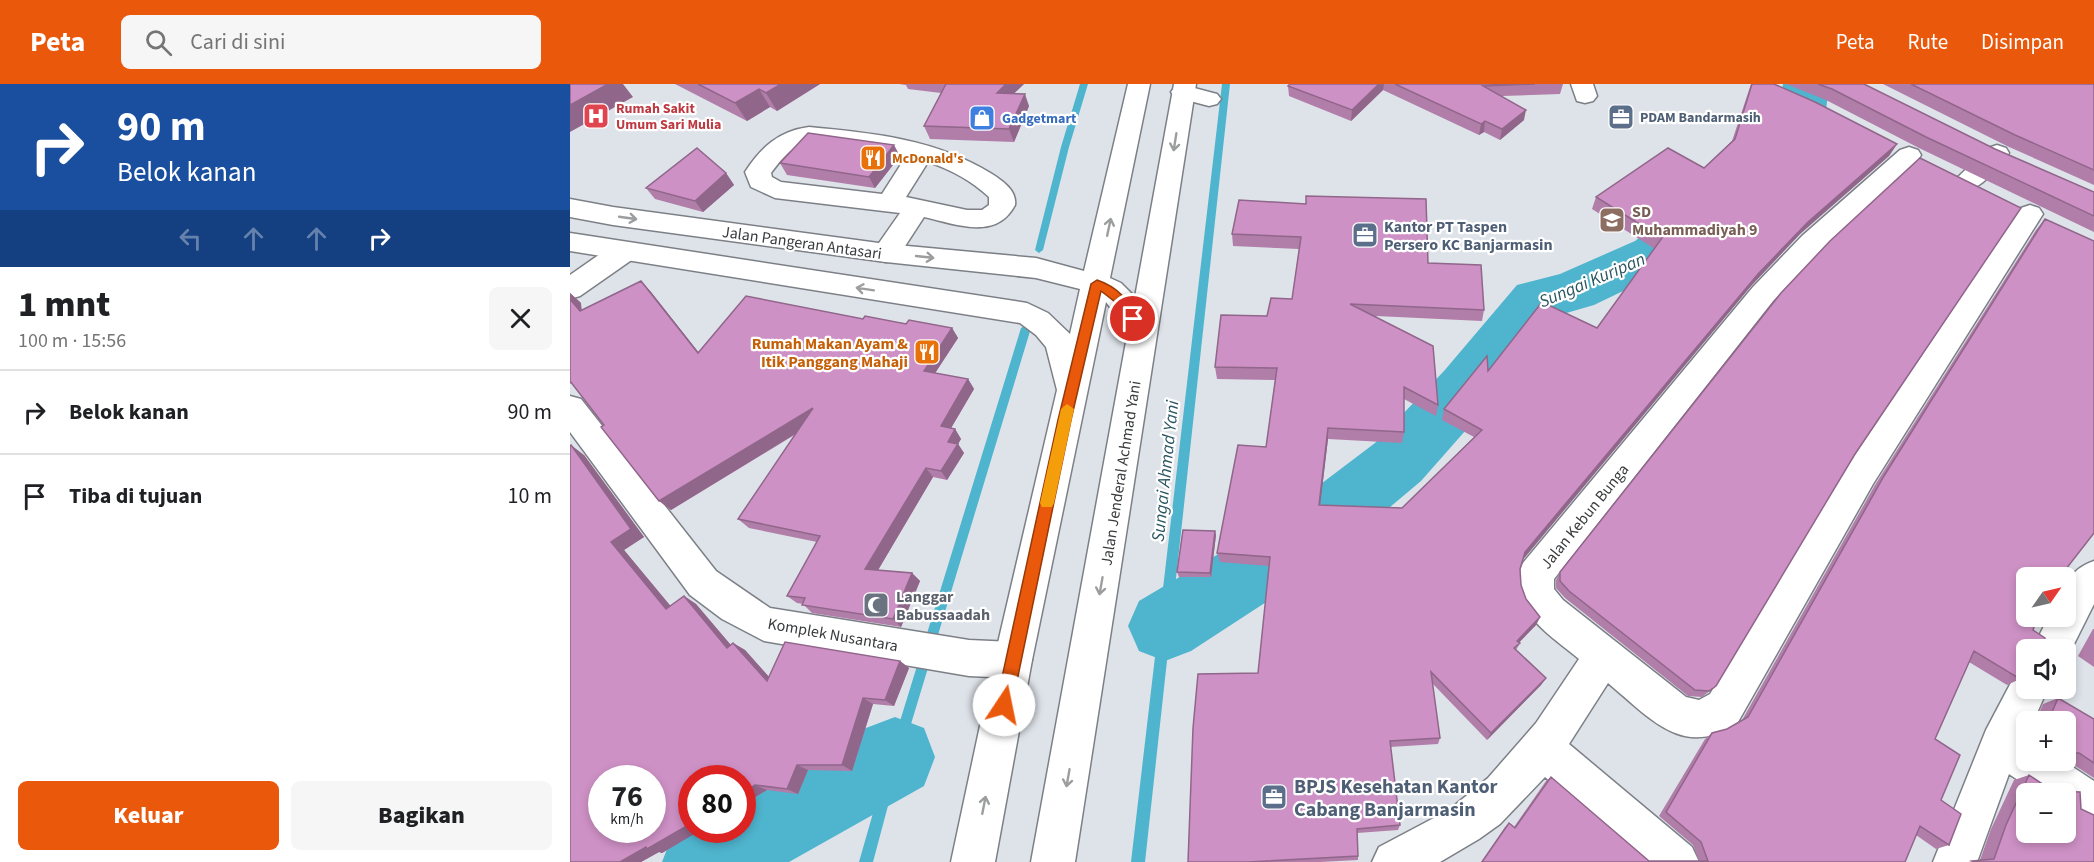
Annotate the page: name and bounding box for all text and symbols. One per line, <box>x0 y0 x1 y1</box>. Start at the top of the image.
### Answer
search box <box>121 15 541 69</box>
text: Peta <box>30 22 85 62</box>
icon: search <box>142 26 175 59</box>
text: Cari di sini <box>190 26 285 58</box>
text: Peta <box>1836 27 1874 57</box>
text: Rute <box>1907 27 1948 57</box>
text: Disimpan <box>1981 27 2064 57</box>
text: 90 m <box>117 97 206 157</box>
place label: Rumah Sakit Umum Sari Mulia <box>616 99 721 135</box>
hospital icon: Rumah Sakit Umum Sari Mulia <box>581 101 611 131</box>
office icon: PDAM Bandarmasih <box>1606 102 1636 132</box>
shop icon: Gadgetmart <box>967 103 997 133</box>
icon: right <box>18 108 96 186</box>
place label: PDAM Bandarmasih <box>1640 108 1761 128</box>
place label: Gadgetmart <box>1002 109 1077 129</box>
one-way arrow <box>1170 131 1181 151</box>
restaurant icon: McDonald's <box>858 143 888 173</box>
place label: McDonald's <box>892 149 963 169</box>
text: Belok kanan <box>117 153 256 192</box>
place label: SD Muhammadiyah 9 <box>1632 201 1758 241</box>
school or university icon: SD Muhammadiyah 9 <box>1597 205 1627 235</box>
one-way arrow <box>617 213 637 224</box>
place label: Kantor PT Taspen Persero KC Banjarmasin <box>1384 216 1553 256</box>
one-way arrow <box>1104 218 1116 237</box>
office icon: Kantor PT Taspen Persero KC Banjarmasin <box>1350 220 1380 250</box>
street label: Jalan Pangeran Antasari <box>721 221 883 265</box>
icon: left <box>174 222 207 255</box>
icon: ahead <box>237 222 270 255</box>
icon: ahead <box>300 222 333 255</box>
icon: right <box>363 222 396 255</box>
water label: Sungai Kuripan <box>1535 247 1649 314</box>
one-way arrow <box>915 252 934 263</box>
text: 1 mnt <box>18 279 110 330</box>
one-way arrow <box>856 284 876 295</box>
button: close <box>489 287 552 350</box>
pin <box>1107 293 1158 344</box>
icon: arrive <box>1116 302 1149 335</box>
text: 100 m · 15:56 <box>18 327 126 355</box>
place label: Rumah Makan Ayam & Itik Panggang Mahaji <box>752 333 908 373</box>
restaurant icon: Rumah Makan Ayam & Itik Panggang Mahaji <box>912 337 942 367</box>
street label: Jalan Jenderal Achmad Yani <box>1096 379 1146 567</box>
icon: right <box>18 396 51 429</box>
text: Belok kanan <box>69 396 189 428</box>
text: 90 m <box>507 396 552 428</box>
water label: Sungai Ahmad Yani <box>1146 398 1185 543</box>
street label: Jalan Kebun Bunga <box>1536 460 1634 574</box>
icon: arrive <box>18 480 51 513</box>
text: Tiba di tujuan <box>69 480 202 512</box>
text: 10 m <box>507 480 552 512</box>
north arrow <box>2016 567 2076 627</box>
map controls <box>2016 567 2076 843</box>
one-way arrow <box>1095 575 1106 595</box>
place label: Langgar Babussaadah <box>896 586 990 626</box>
mosque icon: Langgar Babussaadah <box>861 590 891 620</box>
street label: Komplek Nusantara <box>766 613 900 657</box>
button: sound <box>2016 639 2076 699</box>
position arrow <box>972 673 1036 737</box>
button: + <box>2016 711 2076 771</box>
speed limit sign: 80 <box>678 765 756 843</box>
one-way arrow <box>1062 768 1073 787</box>
place label: BPJS Kesehatan Kantor Cabang Banjarmasin <box>1294 773 1497 824</box>
text: 76 <box>611 775 643 818</box>
button: Keluar <box>18 781 279 850</box>
button: Bagikan <box>291 781 552 850</box>
office icon: BPJS Kesehatan Kantor Cabang Banjarmasin <box>1259 782 1289 812</box>
button: − <box>2016 783 2076 843</box>
one-way arrow <box>979 795 990 815</box>
text: km/h <box>610 809 644 830</box>

